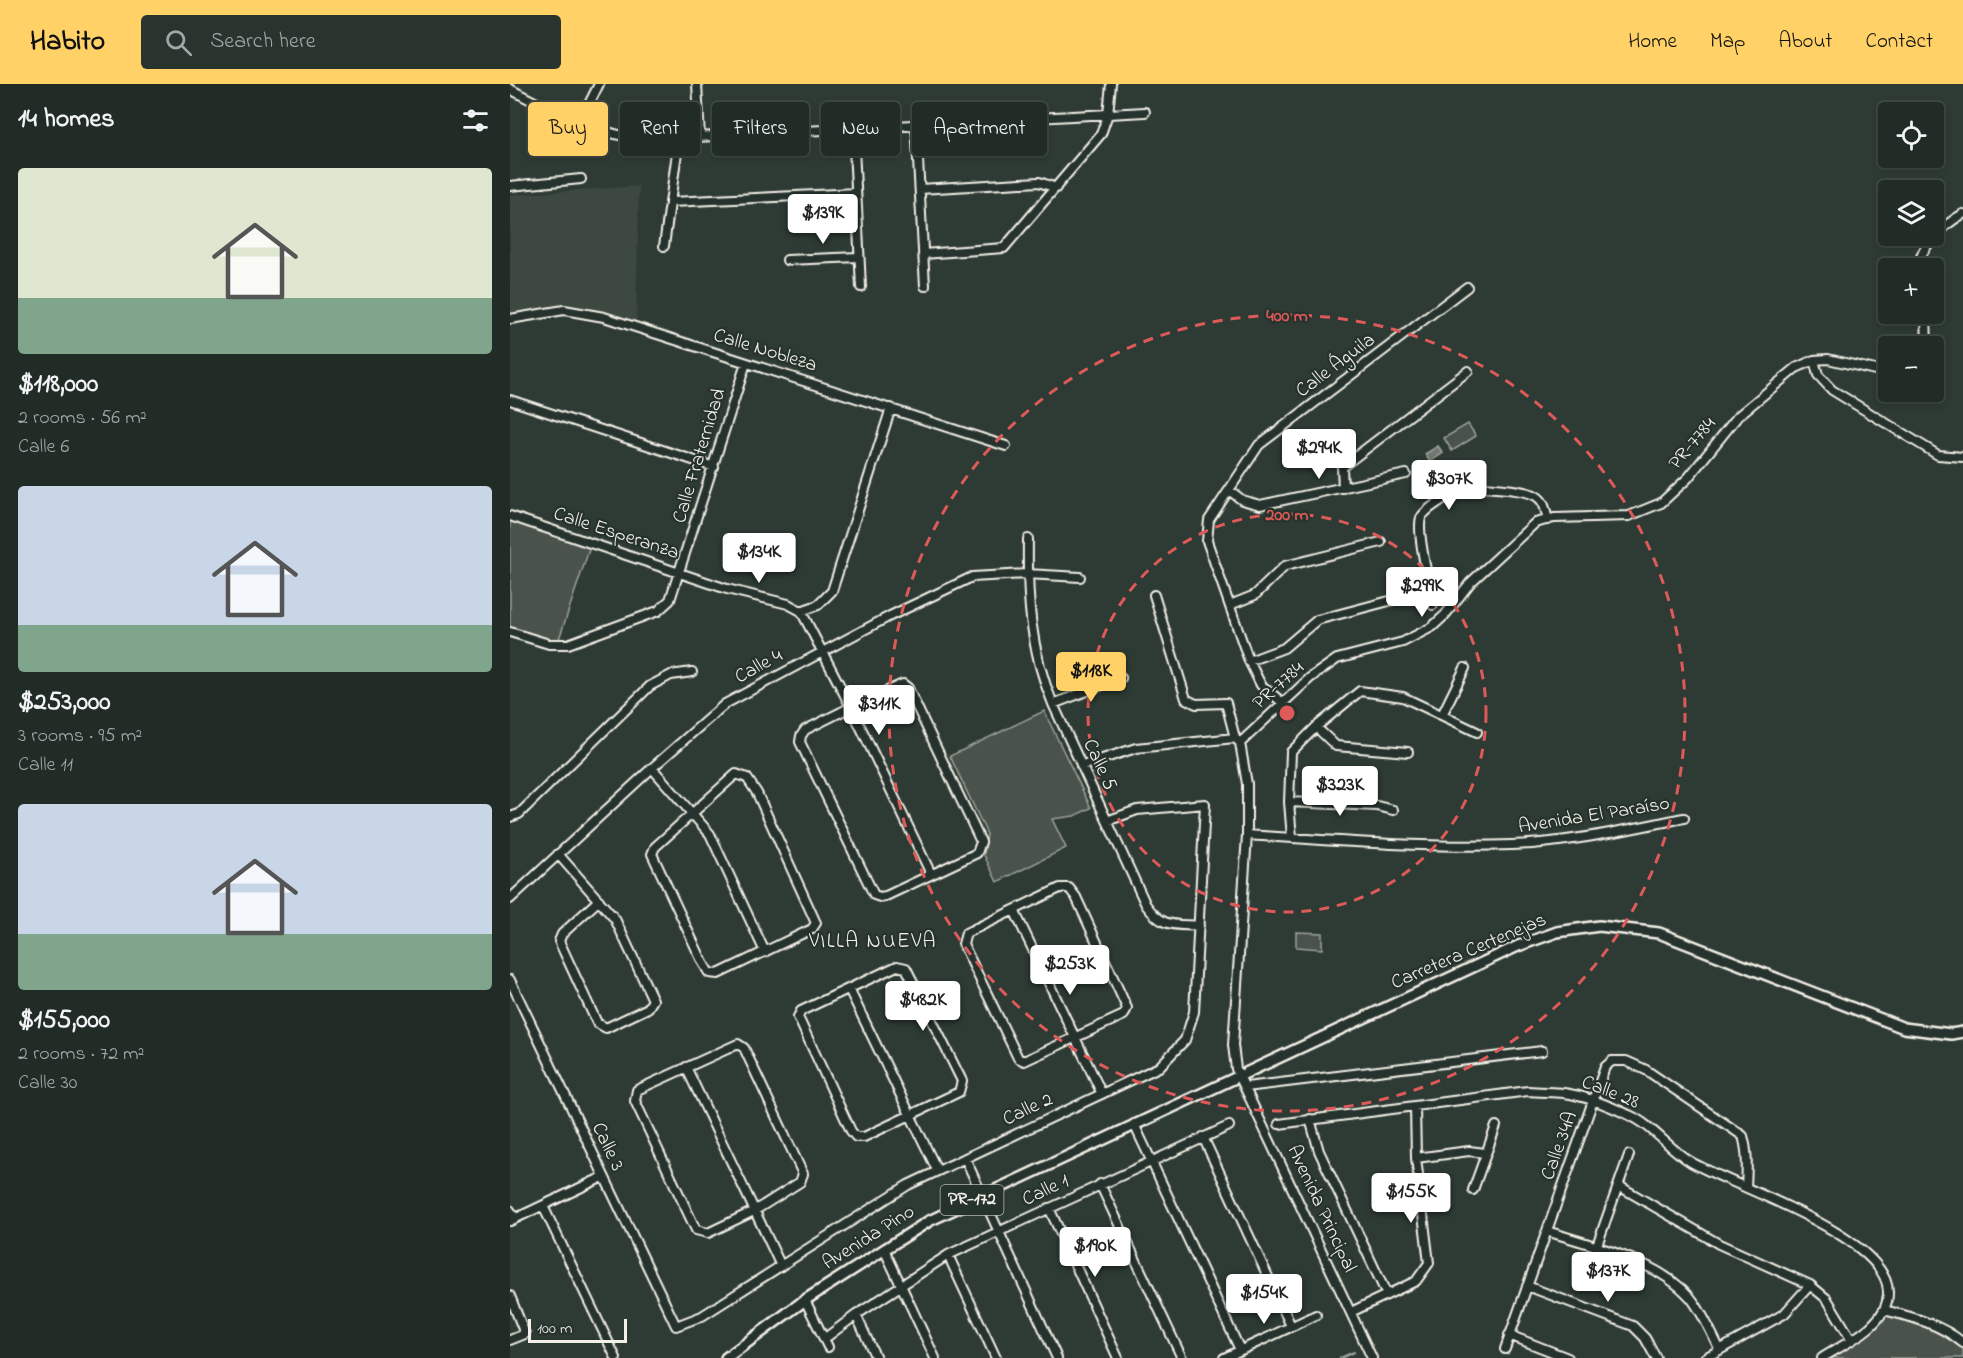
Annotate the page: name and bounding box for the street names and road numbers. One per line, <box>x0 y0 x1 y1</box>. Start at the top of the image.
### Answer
street label: Calle Nobleza <box>709 321 821 381</box>
street label: Calle Águila <box>1290 326 1382 406</box>
street label: Calle Fraternidad <box>666 385 734 527</box>
street label: PR-7784 <box>1662 411 1724 477</box>
street label: Calle Esperanza <box>549 500 683 568</box>
street label: Calle 4 <box>730 642 788 692</box>
street label: PR-7784 <box>1247 655 1311 717</box>
street label: Calle 5 <box>1074 734 1124 796</box>
street label: Avenida El Paraíso <box>1516 790 1672 842</box>
street label: Carretera Certenejas <box>1387 906 1551 998</box>
street label: Calle 28 <box>1577 1068 1643 1118</box>
street label: Calle 2 <box>998 1086 1058 1134</box>
street label: Calle 34A <box>1534 1108 1586 1184</box>
street label: Calle 3 <box>583 1118 631 1176</box>
street label: Avenida Principal <box>1279 1140 1363 1278</box>
street label: Calle 1 <box>1018 1168 1074 1214</box>
road number: PR-172 <box>940 1185 1004 1215</box>
street label: Avenida Pino <box>817 1198 921 1278</box>

